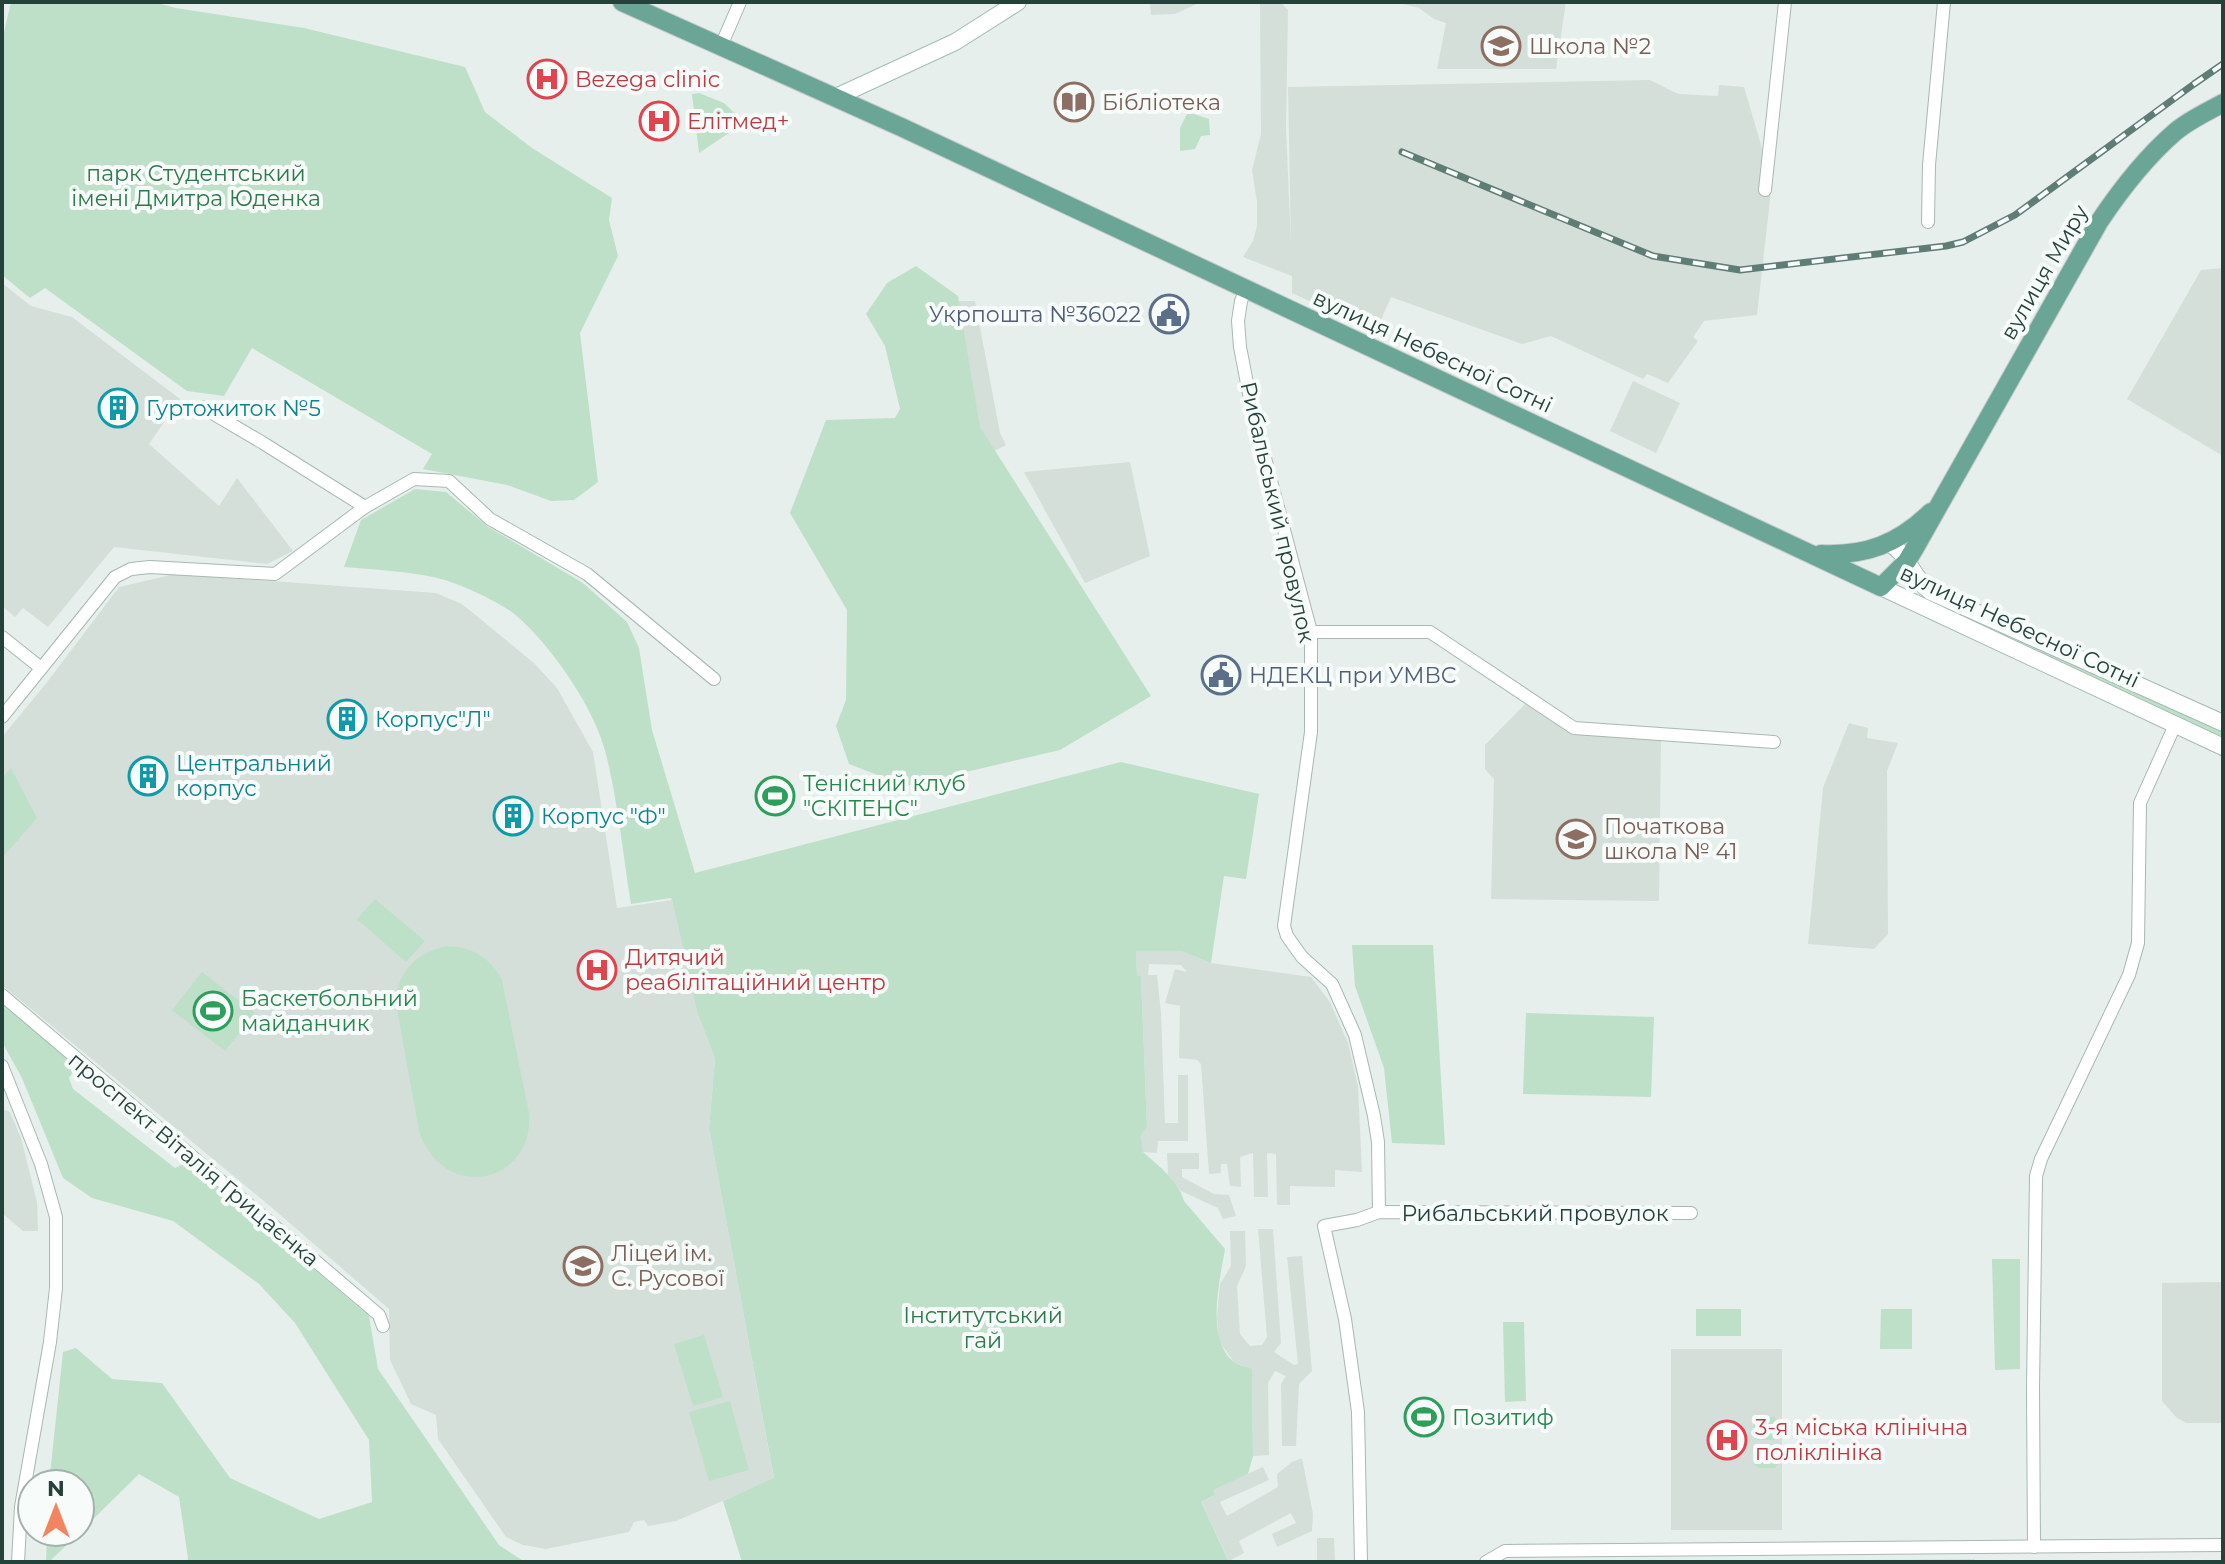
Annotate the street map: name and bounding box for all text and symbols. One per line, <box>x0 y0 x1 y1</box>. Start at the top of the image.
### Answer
school or university icon: Школа №2 <box>1480 25 1522 67</box>
place label: Школа №2 <box>1529 33 1651 60</box>
hospital icon: Bezega clinic <box>526 58 568 100</box>
place label: Bezega clinic <box>575 66 720 93</box>
library icon: Бібліотека <box>1053 81 1095 123</box>
place label: Бібліотека <box>1102 89 1221 116</box>
hospital icon: Елітмед+ <box>638 100 680 142</box>
place label: Елітмед+ <box>687 108 790 135</box>
park label: парк Студентський імені Дмитра Юденка <box>71 160 321 212</box>
street label: вулиця Миру <box>1995 199 2094 345</box>
street label: вулиця Небесної Сотні <box>1309 284 1557 419</box>
public building icon: Укрпошта №36022 <box>1148 293 1190 335</box>
place label: Укрпошта №36022 <box>929 301 1141 328</box>
street label: Рибальський провулок <box>1234 379 1321 645</box>
building icon: Гуртожиток №5 <box>97 387 139 429</box>
place label: Гуртожиток №5 <box>146 395 321 422</box>
street label: вулиця Небесної Сотні <box>1896 559 2144 694</box>
public building icon: НДЕКЦ при УМВС <box>1200 654 1242 696</box>
place label: НДЕКЦ при УМВС <box>1249 662 1457 689</box>
building icon: Корпус"Л" <box>326 698 368 740</box>
place label: Корпус"Л" <box>375 706 491 733</box>
place label: Центральний корпус <box>176 750 332 802</box>
building icon: Центральний корпус <box>127 755 169 797</box>
place label: Тенісний клуб "СКІТЕНС" <box>803 770 966 822</box>
sports icon: Тенісний клуб "СКІТЕНС" <box>754 775 796 817</box>
building icon: Корпус "Ф" <box>492 795 534 837</box>
place label: Корпус "Ф" <box>541 803 666 830</box>
place label: Початкова школа № 41 <box>1604 813 1737 865</box>
school or university icon: Початкова школа № 41 <box>1555 818 1597 860</box>
place label: Дитячий реабілітаційний центр <box>625 944 886 996</box>
hospital icon: Дитячий реабілітаційний центр <box>576 949 618 991</box>
place label: Баскетбольний майданчик <box>241 985 418 1037</box>
sports icon: Баскетбольний майданчик <box>192 990 234 1032</box>
street label: проспект Віталія Грицаєнка <box>63 1047 325 1272</box>
street label: Рибальський провулок <box>1401 1200 1669 1227</box>
place label: Ліцей ім. С. Русової <box>611 1240 724 1292</box>
school or university icon: Ліцей ім. С. Русової <box>562 1245 604 1287</box>
park label: Інститутський гай <box>903 1302 1063 1354</box>
sports icon: Позитиф <box>1403 1396 1445 1438</box>
place label: Позитиф <box>1452 1404 1554 1431</box>
place label: 3-я міська клінічна поліклініка <box>1755 1414 1968 1466</box>
hospital icon: 3-я міська клінічна поліклініка <box>1706 1419 1748 1461</box>
north arrow <box>16 1468 96 1548</box>
text: N <box>47 1475 65 1502</box>

